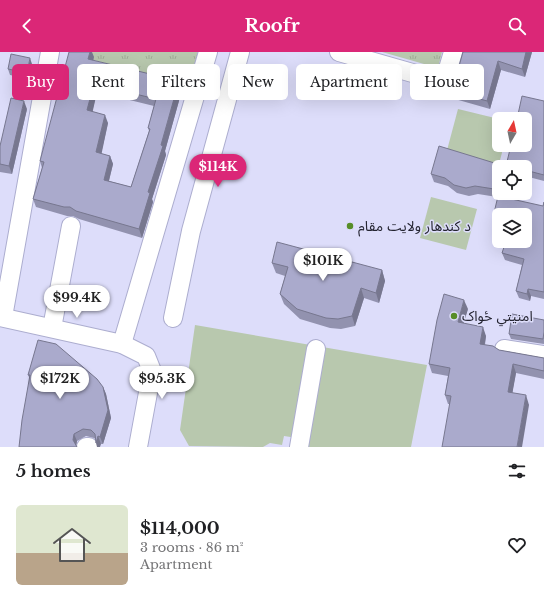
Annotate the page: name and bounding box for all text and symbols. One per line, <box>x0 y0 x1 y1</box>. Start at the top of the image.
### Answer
icon: back <box>16 15 38 37</box>
text: Roofr <box>244 15 300 37</box>
icon: search <box>506 15 528 37</box>
chip: Buy <box>12 64 69 100</box>
chip: Rent <box>77 64 139 100</box>
chip: Filters <box>147 64 220 100</box>
chip: New <box>228 64 288 100</box>
chip: Apartment <box>296 64 402 100</box>
chip: House <box>410 64 484 100</box>
north arrow <box>492 112 532 152</box>
map controls <box>492 112 532 248</box>
pin: $114K <box>190 154 246 188</box>
text: $114K <box>198 158 238 175</box>
button: locate <box>492 160 532 200</box>
button: layers <box>492 208 532 248</box>
place label: د کندهار ولايت مقام <box>358 217 471 237</box>
marker: د کندهار ولايت مقام <box>345 221 355 231</box>
pin: $101K <box>295 248 351 282</box>
text: $101K <box>303 252 343 269</box>
pin: $99.4K <box>44 285 110 319</box>
text: $99.4K <box>53 289 101 306</box>
place label: امنيتي ځواک <box>462 307 533 327</box>
marker: امنيتي ځواک <box>449 311 459 321</box>
pin: $172K <box>32 366 88 400</box>
pin: $95.3K <box>129 366 195 400</box>
text: $172K <box>40 370 80 387</box>
text: $95.3K <box>138 370 186 387</box>
icon: filters <box>506 460 528 482</box>
text: 5 homes <box>16 461 91 482</box>
text: $114,000 <box>140 518 220 539</box>
icon: home <box>48 521 96 569</box>
icon: heart <box>506 534 528 556</box>
text: 3 rooms · 86 m² <box>140 539 243 556</box>
text: Apartment <box>140 556 212 573</box>

